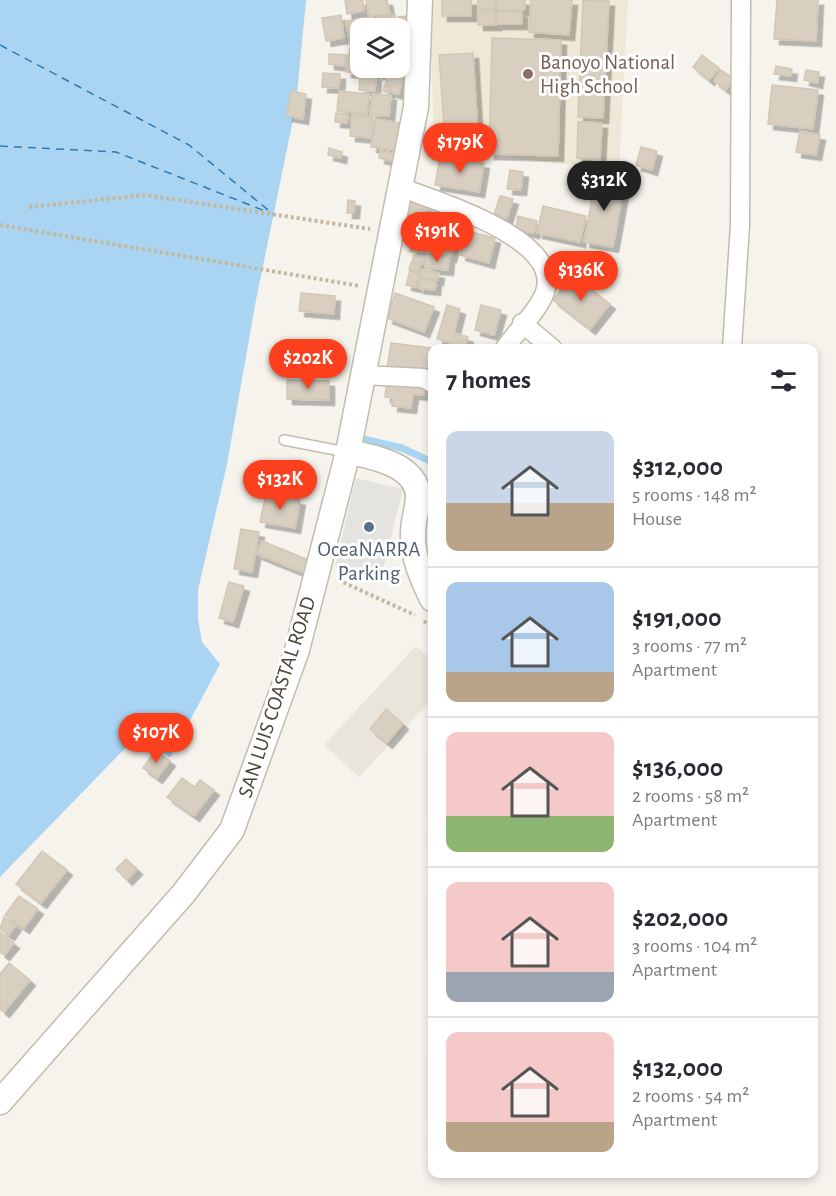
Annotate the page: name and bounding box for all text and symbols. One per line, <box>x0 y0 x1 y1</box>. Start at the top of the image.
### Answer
map controls <box>350 18 410 78</box>
button: layers <box>350 18 410 78</box>
place label: Banoyo National High School <box>540 52 675 97</box>
marker: Banoyo National High School <box>521 67 535 81</box>
pin: $179K <box>418 123 502 174</box>
text: $179K <box>437 132 483 152</box>
pin: $312K <box>562 161 646 212</box>
text: $312K <box>581 170 627 190</box>
pin: $191K <box>395 212 479 263</box>
text: $191K <box>415 221 459 241</box>
pin: $136K <box>539 251 623 302</box>
text: $136K <box>558 260 604 280</box>
pin: $202K <box>266 339 350 390</box>
text: $202K <box>283 348 333 368</box>
icon: filters <box>767 364 800 397</box>
text: 7 homes <box>446 367 531 393</box>
text: $312,000 <box>632 454 723 480</box>
icon: home <box>494 455 566 527</box>
pin: $132K <box>238 460 322 511</box>
text: $132K <box>257 469 303 489</box>
text: 5 rooms · 148 m² <box>632 485 756 505</box>
text: House <box>632 509 682 529</box>
marker: OceaNARRA Parking <box>362 520 376 534</box>
place label: OceaNARRA Parking <box>318 539 420 584</box>
street label: SAN LUIS COASTAL ROAD <box>235 594 319 800</box>
text: $191,000 <box>632 605 722 631</box>
icon: home <box>494 606 566 678</box>
text: 3 rooms · 77 m² <box>632 636 747 656</box>
text: Apartment <box>632 660 717 680</box>
pin: $107K <box>114 713 198 764</box>
text: $107K <box>133 722 179 742</box>
text: $136,000 <box>632 755 723 781</box>
icon: home <box>494 756 566 828</box>
text: 2 rooms · 58 m² <box>632 786 749 806</box>
text: Apartment <box>632 810 717 830</box>
text: $202,000 <box>632 905 728 931</box>
icon: home <box>494 906 566 978</box>
text: 3 rooms · 104 m² <box>632 936 757 956</box>
text: Apartment <box>632 960 717 980</box>
text: $132,000 <box>632 1055 723 1081</box>
icon: home <box>494 1056 566 1128</box>
text: 2 rooms · 54 m² <box>632 1086 749 1106</box>
text: Apartment <box>632 1110 717 1130</box>

